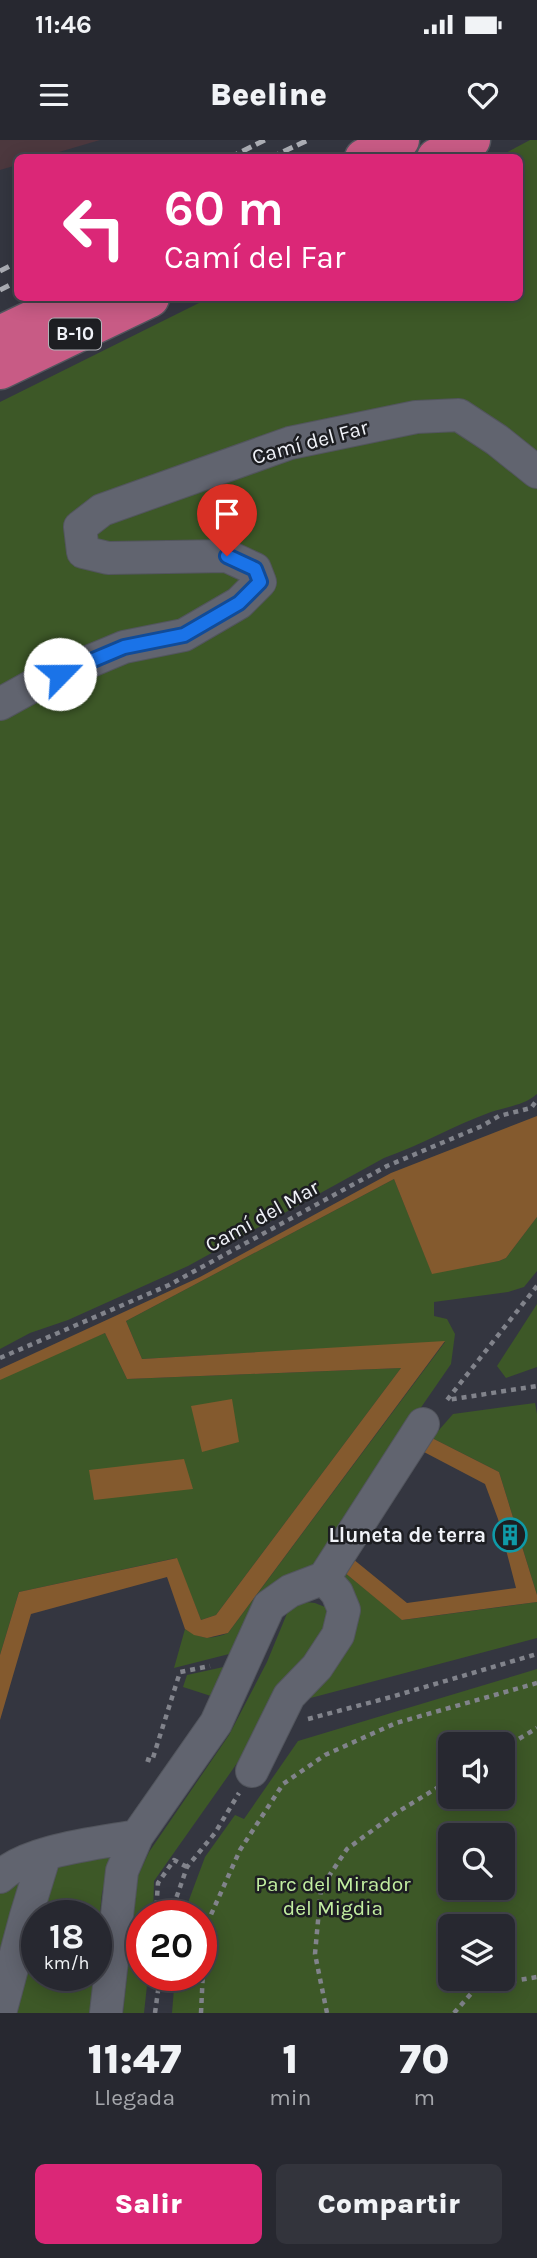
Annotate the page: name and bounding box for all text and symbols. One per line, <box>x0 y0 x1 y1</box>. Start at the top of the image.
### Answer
text: 11:46 <box>35 9 92 40</box>
icon: menu <box>35 76 73 114</box>
text: Beeline <box>210 76 327 113</box>
icon: heart <box>464 76 502 114</box>
text: 60 m <box>164 180 284 237</box>
icon: left <box>49 182 140 273</box>
text: Camí del Far <box>164 239 345 276</box>
road number: B-10 <box>49 318 101 350</box>
street label: Camí del Far <box>249 415 371 469</box>
pin <box>197 484 257 556</box>
icon: arrive <box>208 495 246 533</box>
position arrow <box>23 637 97 711</box>
street label: Camí del Mar <box>201 1175 323 1257</box>
building icon: Lluneta de terra <box>491 1516 529 1554</box>
place label: Lluneta de terra <box>328 1523 486 1547</box>
map controls <box>438 1732 515 1991</box>
button: sound <box>438 1732 515 1809</box>
button: search <box>438 1823 515 1900</box>
park label: Parc del Mirador del Migdia <box>255 1872 411 1920</box>
speed limit sign: 20 <box>126 1900 217 1991</box>
button: layers <box>438 1914 515 1991</box>
text: 18 <box>49 1916 84 1957</box>
text: km/h <box>44 1952 89 1974</box>
text: 11:47 <box>88 2034 182 2084</box>
text: 1 <box>282 2034 298 2084</box>
text: 70 <box>399 2034 449 2084</box>
text: Llegada <box>94 2084 175 2111</box>
text: min <box>269 2084 311 2111</box>
text: m <box>413 2084 435 2111</box>
button: Salir <box>35 2164 262 2244</box>
button: Compartir <box>276 2164 502 2244</box>

